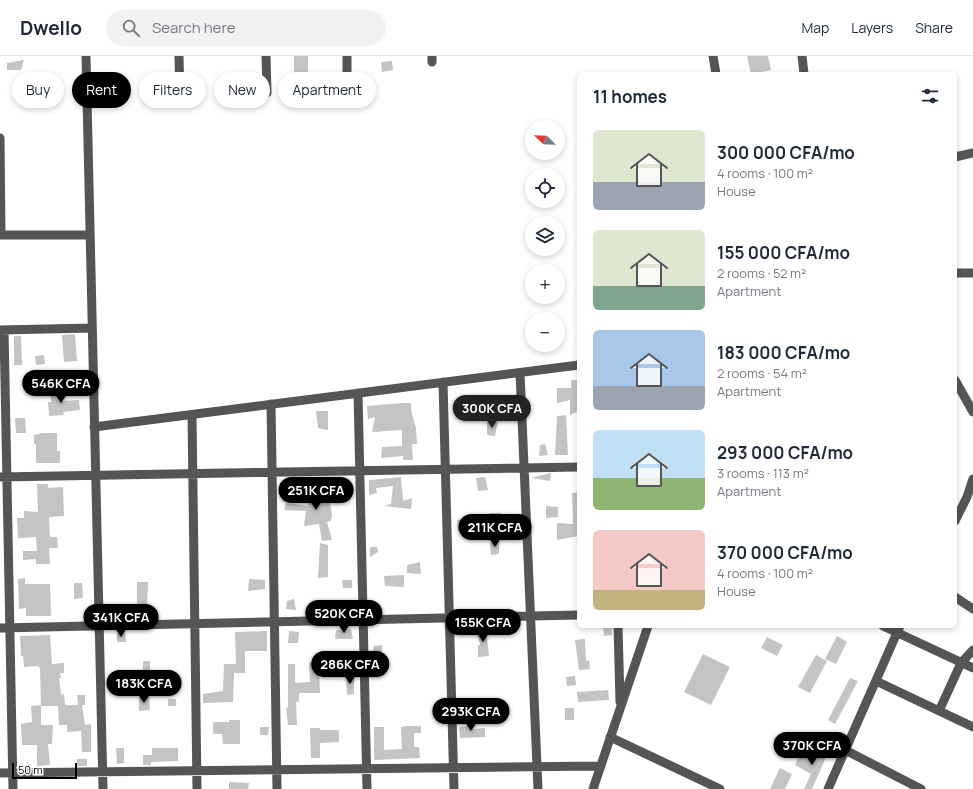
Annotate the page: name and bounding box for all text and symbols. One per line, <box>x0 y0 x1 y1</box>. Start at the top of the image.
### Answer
search box <box>106 10 386 46</box>
text: Dwello <box>20 15 82 41</box>
icon: search <box>120 17 142 39</box>
text: Search here <box>152 17 235 38</box>
text: Map <box>801 18 829 37</box>
text: Layers <box>851 18 893 37</box>
text: Share <box>915 18 953 37</box>
chip: Buy <box>12 72 64 108</box>
chip: Rent <box>72 72 131 108</box>
chip: Filters <box>139 72 206 108</box>
chip: New <box>214 72 270 108</box>
chip: Apartment <box>278 72 376 108</box>
text: 11 homes <box>593 85 667 108</box>
icon: filters <box>919 85 941 107</box>
north arrow <box>525 120 565 160</box>
map controls <box>525 120 565 352</box>
text: 300 000 CFA/mo <box>717 141 855 164</box>
icon: home <box>625 146 673 194</box>
text: 4 rooms · 100 m² <box>717 164 813 182</box>
button: locate <box>525 168 565 208</box>
text: House <box>717 182 756 200</box>
button: layers <box>525 216 565 256</box>
text: 155 000 CFA/mo <box>717 241 850 264</box>
icon: home <box>625 246 673 294</box>
button: + <box>525 264 565 304</box>
text: 2 rooms · 52 m² <box>717 264 806 282</box>
text: Apartment <box>717 282 781 300</box>
button: − <box>525 312 565 352</box>
text: 183 000 CFA/mo <box>717 341 850 364</box>
icon: home <box>625 346 673 394</box>
text: 2 rooms · 54 m² <box>717 364 807 382</box>
pin: 546K CFA <box>20 370 102 404</box>
text: 546K CFA <box>31 374 91 392</box>
text: Apartment <box>717 382 781 400</box>
pin: 300K CFA <box>451 395 533 429</box>
text: 300K CFA <box>462 399 522 417</box>
text: 293 000 CFA/mo <box>717 441 853 464</box>
icon: home <box>625 446 673 494</box>
text: 3 rooms · 113 m² <box>717 464 809 482</box>
pin: 251K CFA <box>275 477 357 511</box>
text: 251K CFA <box>288 481 344 499</box>
text: Apartment <box>717 482 781 500</box>
pin: 211K CFA <box>454 514 536 548</box>
text: 211K CFA <box>468 518 522 536</box>
text: 370 000 CFA/mo <box>717 541 853 564</box>
icon: home <box>625 546 673 594</box>
text: 4 rooms · 100 m² <box>717 564 813 582</box>
text: House <box>717 582 756 600</box>
pin: 520K CFA <box>303 600 385 634</box>
pin: 341K CFA <box>80 604 162 638</box>
text: 520K CFA <box>314 604 374 622</box>
text: 341K CFA <box>93 608 149 626</box>
pin: 155K CFA <box>442 609 524 643</box>
text: 155K CFA <box>455 613 511 631</box>
pin: 286K CFA <box>309 651 391 685</box>
text: 286K CFA <box>320 655 380 673</box>
pin: 183K CFA <box>103 670 185 704</box>
text: 183K CFA <box>116 674 172 692</box>
pin: 293K CFA <box>430 698 512 732</box>
text: 293K CFA <box>441 702 501 720</box>
pin: 370K CFA <box>771 732 853 766</box>
text: 370K CFA <box>783 736 841 754</box>
scale bar <box>12 761 77 780</box>
text: 50 m <box>18 762 43 777</box>

